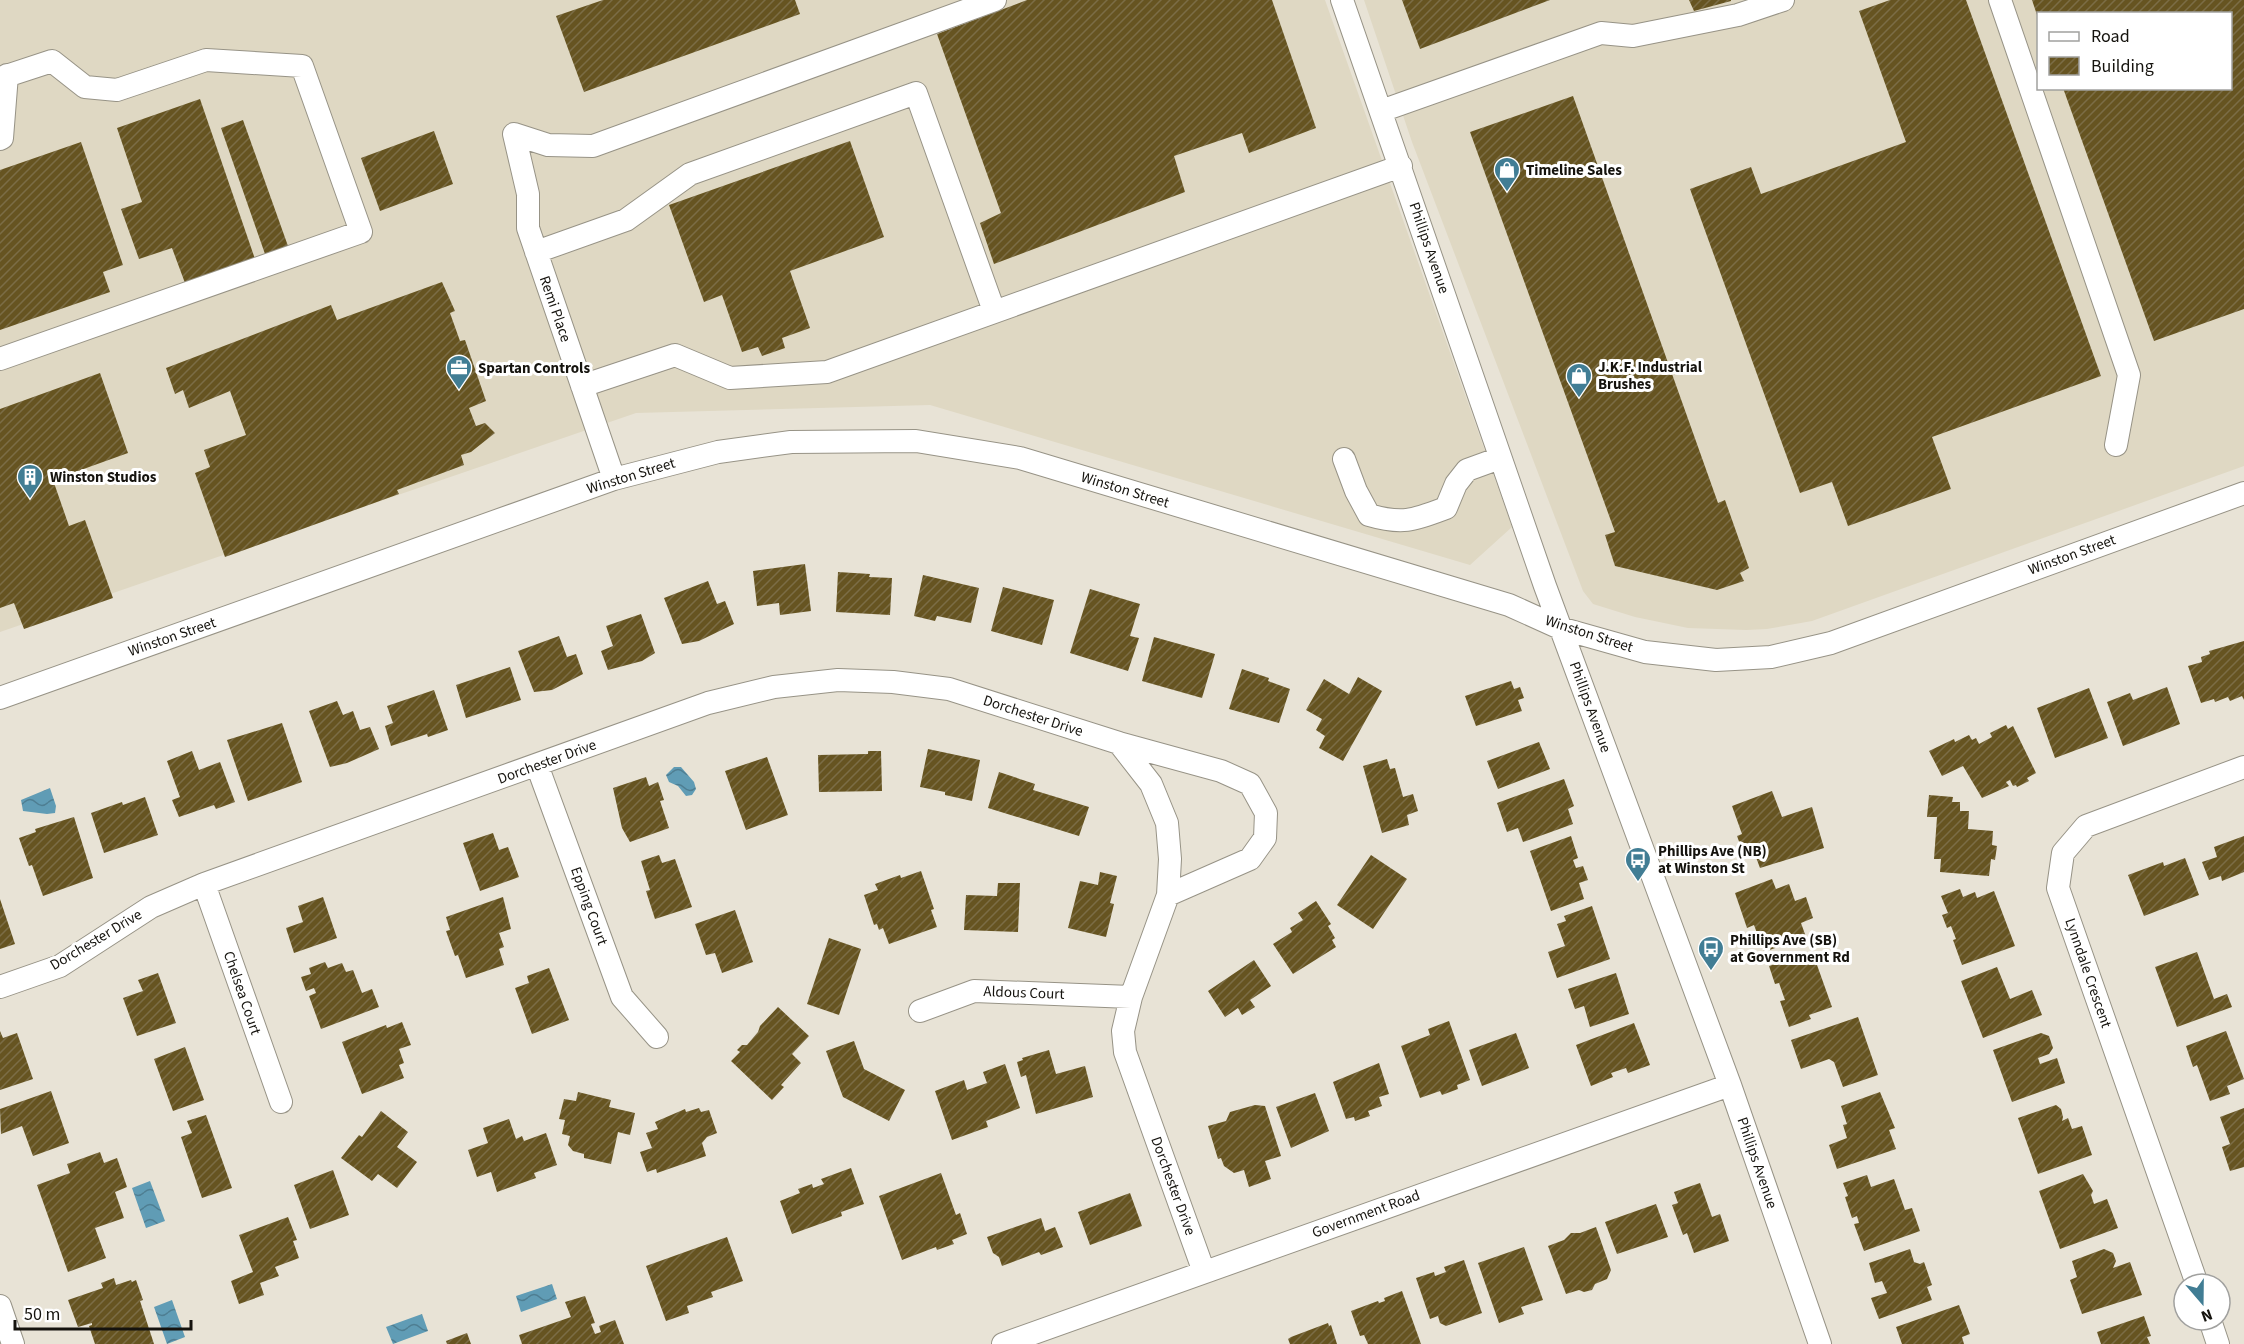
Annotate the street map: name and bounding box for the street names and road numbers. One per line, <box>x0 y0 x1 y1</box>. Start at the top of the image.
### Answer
street label: Phillips Avenue <box>1404 199 1454 297</box>
street label: Remi Place <box>534 273 576 345</box>
street label: Winston Street <box>584 453 678 499</box>
street label: Winston Street <box>1078 467 1172 513</box>
street label: Winston Street <box>2025 529 2119 581</box>
street label: Winston Street <box>1542 610 1636 658</box>
street label: Winston Street <box>125 612 219 662</box>
street label: Phillips Avenue <box>1564 659 1616 755</box>
street label: Dorchester Drive <box>980 690 1086 742</box>
street label: Dorchester Drive <box>495 734 599 790</box>
street label: Epping Court <box>565 864 613 948</box>
street label: Dorchester Drive <box>46 904 146 976</box>
street label: Lynndale Crescent <box>2059 915 2117 1031</box>
street label: Chelsea Court <box>218 948 266 1038</box>
street label: Aldous Court <box>983 981 1065 1005</box>
street label: Phillips Avenue <box>1732 1114 1782 1212</box>
street label: Dorchester Drive <box>1145 1134 1201 1238</box>
street label: Government Road <box>1309 1185 1423 1243</box>

